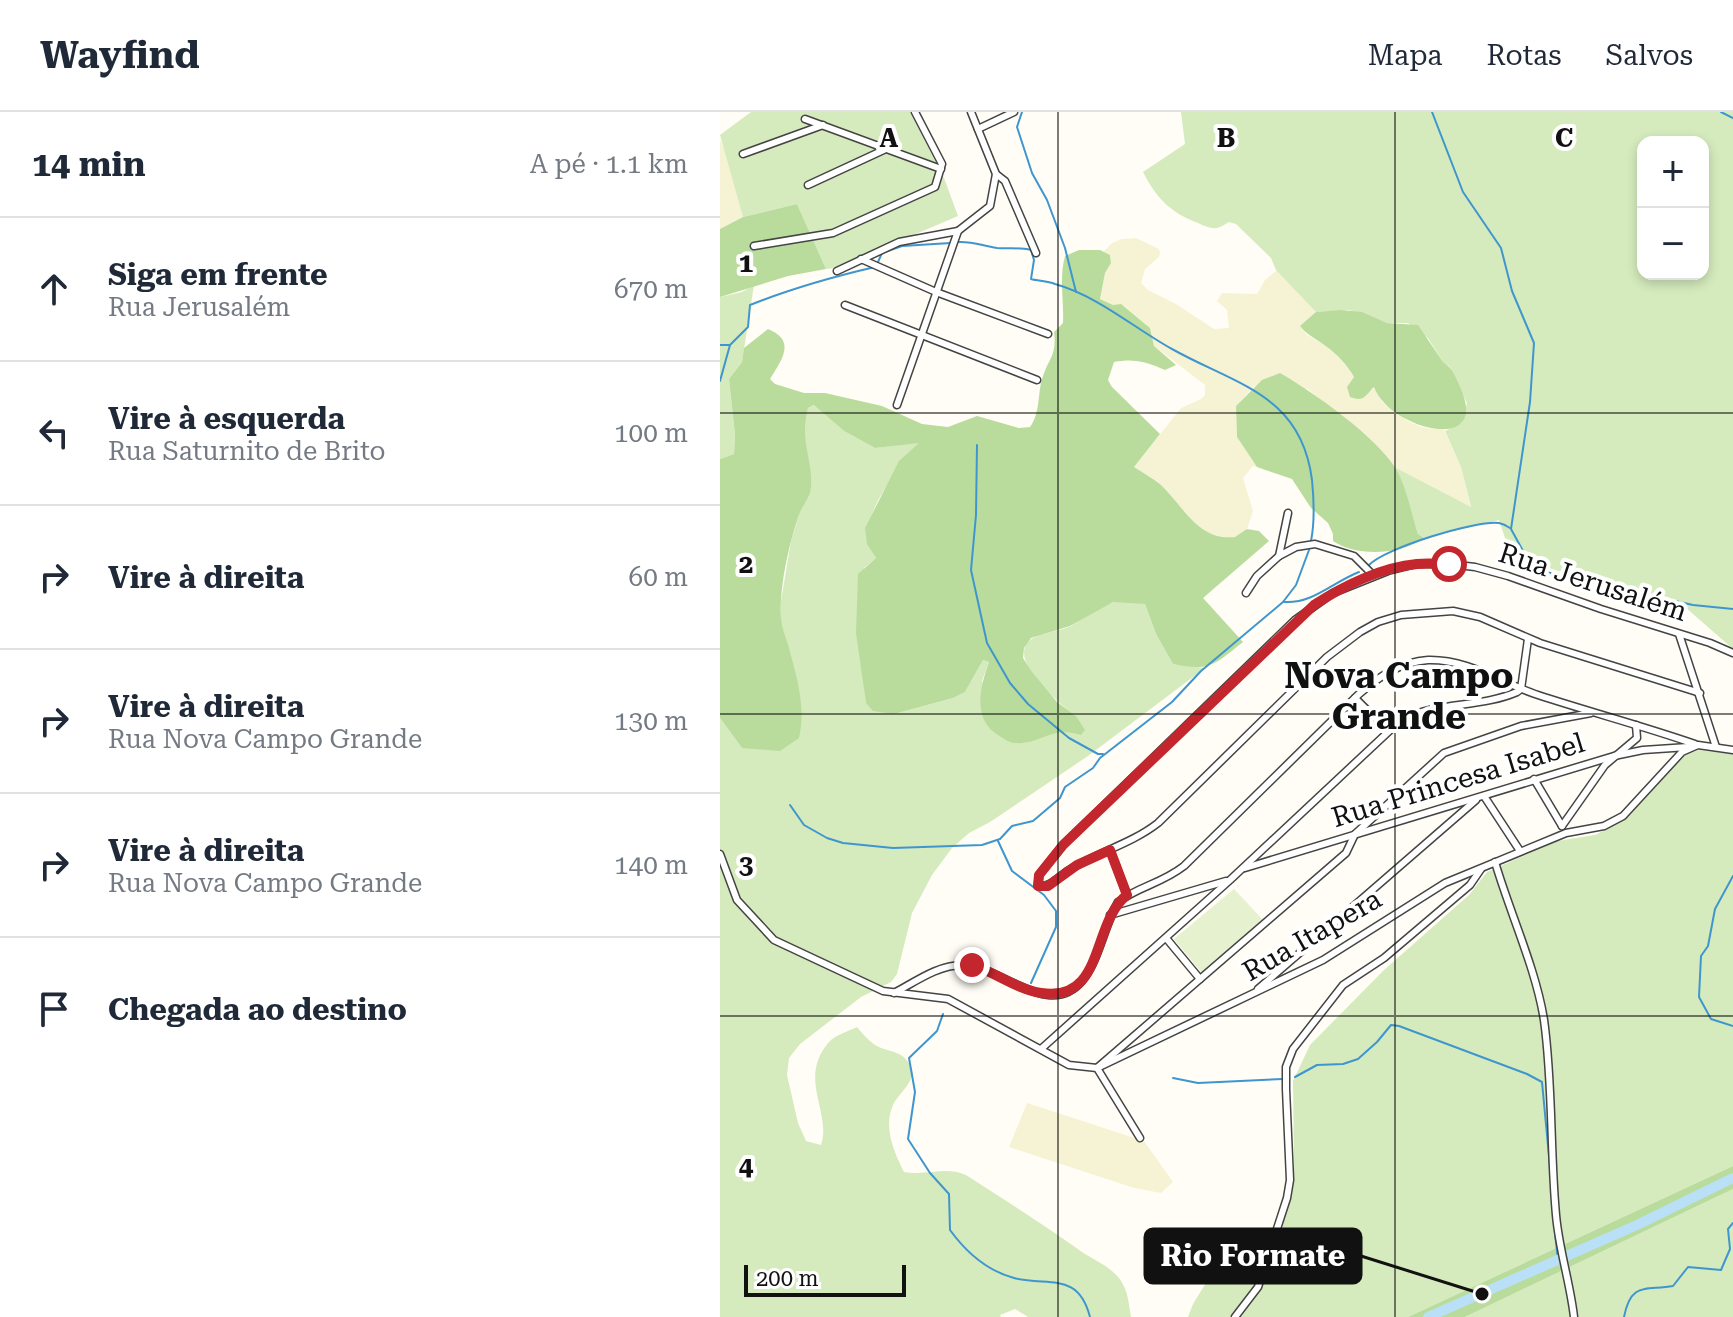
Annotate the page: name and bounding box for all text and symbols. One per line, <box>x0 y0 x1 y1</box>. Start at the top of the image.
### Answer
text: Wayfind <box>40 33 200 77</box>
text: Mapa <box>1368 39 1442 72</box>
text: Rotas <box>1486 39 1561 72</box>
text: Salvos <box>1605 39 1693 72</box>
text: A <box>880 123 899 153</box>
text: B <box>1217 123 1235 153</box>
text: C <box>1555 123 1573 153</box>
map controls <box>1637 136 1709 280</box>
button: + <box>1637 136 1709 208</box>
text: 14 min <box>32 144 146 184</box>
text: A pé · 1.1 km <box>530 149 688 179</box>
button: − <box>1637 208 1709 280</box>
text: 1 <box>739 248 753 278</box>
text: Siga em frente <box>108 257 328 292</box>
icon: ahead <box>32 267 76 311</box>
text: 670 m <box>614 274 688 304</box>
text: Rua Jerusalém <box>108 292 290 322</box>
text: Vire à esquerda <box>108 401 345 436</box>
icon: left <box>32 411 76 455</box>
text: 100 m <box>614 418 688 448</box>
text: Rua Saturnito de Brito <box>108 436 386 466</box>
street label: Rua Jerusalém <box>1495 536 1691 628</box>
route start <box>1431 546 1467 582</box>
text: 2 <box>739 549 753 579</box>
icon: right <box>32 555 76 599</box>
text: Vire à direita <box>108 560 304 595</box>
text: 60 m <box>629 562 688 592</box>
district label: Nova Campo Grande <box>1284 655 1514 738</box>
text: Vire à direita <box>108 689 304 724</box>
icon: right <box>32 699 76 743</box>
text: 130 m <box>614 706 688 736</box>
text: Rua Nova Campo Grande <box>108 724 422 754</box>
street label: Rua Princesa Isabel <box>1328 726 1589 834</box>
text: Vire à direita <box>108 833 304 868</box>
icon: right <box>32 843 76 887</box>
text: 140 m <box>614 850 688 880</box>
text: 3 <box>739 850 753 880</box>
text: Rua Nova Campo Grande <box>108 868 422 898</box>
street label: Rua Itapera <box>1237 882 1387 988</box>
route end <box>954 947 990 983</box>
icon: arrive <box>32 987 76 1031</box>
text: Chegada ao destino <box>108 992 407 1027</box>
text: 4 <box>739 1151 754 1181</box>
callout: Rio Formate <box>1145 1229 1361 1283</box>
text: Rio Formate <box>1161 1238 1345 1273</box>
scale bar <box>744 1261 906 1297</box>
text: 200 m <box>756 1266 819 1291</box>

